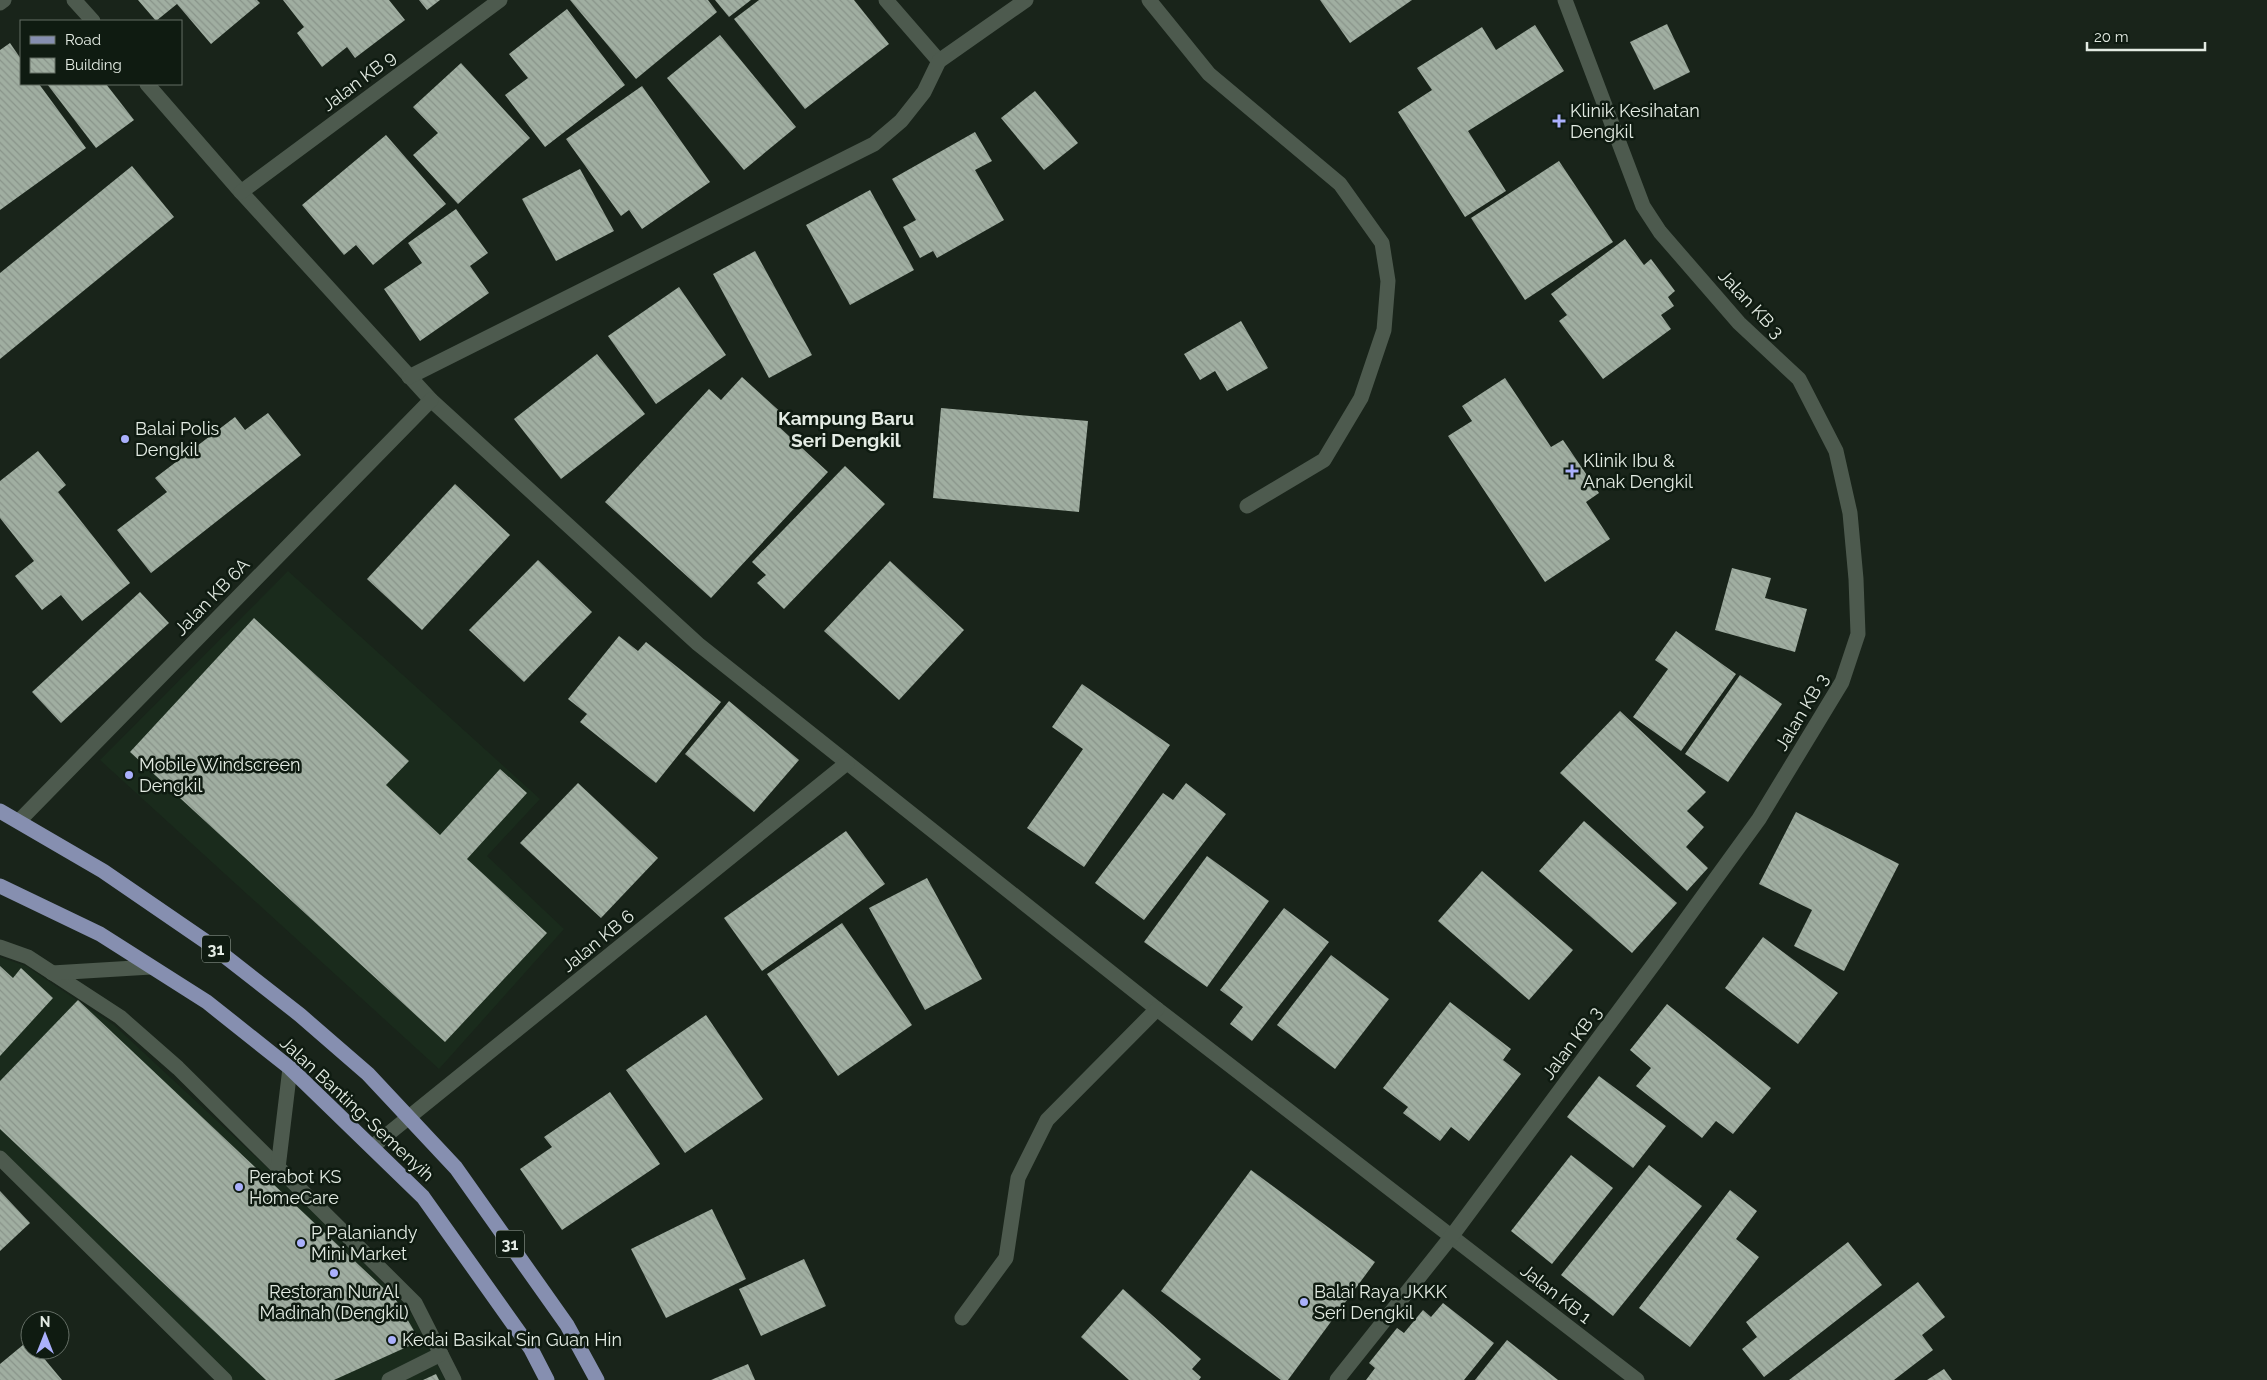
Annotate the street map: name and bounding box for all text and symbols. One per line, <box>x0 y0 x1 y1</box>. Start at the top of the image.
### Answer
legend <box>20 20 182 85</box>
scale bar <box>2087 20 2204 52</box>
text: 20 m <box>2094 28 2129 46</box>
text: Road <box>65 31 101 49</box>
street label: Jalan KB 9 <box>318 46 400 115</box>
text: Building <box>65 56 122 74</box>
place label: Klinik Kesihatan Dengkil <box>1570 100 1700 142</box>
marker: Klinik Kesihatan Dengkil <box>1552 114 1566 128</box>
street label: Jalan KB 3 <box>1714 265 1788 342</box>
district label: Kampung Baru Seri Dengkil <box>778 407 914 451</box>
place label: Balai Polis Dengkil <box>135 418 220 460</box>
marker: Balai Polis Dengkil <box>119 433 131 445</box>
place label: Klinik Ibu & Anak Dengkil <box>1583 450 1693 492</box>
marker: Klinik Ibu & Anak Dengkil <box>1565 464 1579 478</box>
street label: Jalan KB 6A <box>170 554 254 640</box>
street label: Jalan KB 3 <box>1770 670 1833 754</box>
place label: Mobile Windscreen Dengkil <box>139 754 300 796</box>
marker: Mobile Windscreen Dengkil <box>123 769 135 781</box>
street label: Jalan KB 6 <box>557 905 638 976</box>
road number: 31 <box>202 936 230 962</box>
street label: Jalan KB 3 <box>1537 1002 1606 1083</box>
street label: Jalan Banting-Semenyih <box>276 1032 439 1185</box>
place label: Perabot KS HomeCare <box>249 1166 342 1208</box>
marker: Perabot KS HomeCare <box>233 1181 245 1193</box>
place label: P Palaniandy Mini Market <box>311 1222 418 1264</box>
road number: 31 <box>496 1230 524 1258</box>
marker: P Palaniandy Mini Market <box>295 1237 307 1249</box>
street label: Jalan KB 1 <box>1517 1259 1596 1328</box>
marker: Restoran Nur Al Madinah (Dengkil) <box>328 1267 340 1279</box>
place label: Restoran Nur Al Madinah (Dengkil) <box>259 1281 409 1323</box>
place label: Balai Raya JKKK Seri Dengkil <box>1314 1281 1447 1323</box>
marker: Balai Raya JKKK Seri Dengkil <box>1298 1296 1310 1308</box>
north arrow <box>20 1310 70 1360</box>
text: N <box>40 1314 50 1330</box>
place label: Kedai Basikal Sin Guan Hin <box>402 1329 622 1350</box>
marker: Kedai Basikal Sin Guan Hin <box>386 1334 398 1346</box>

